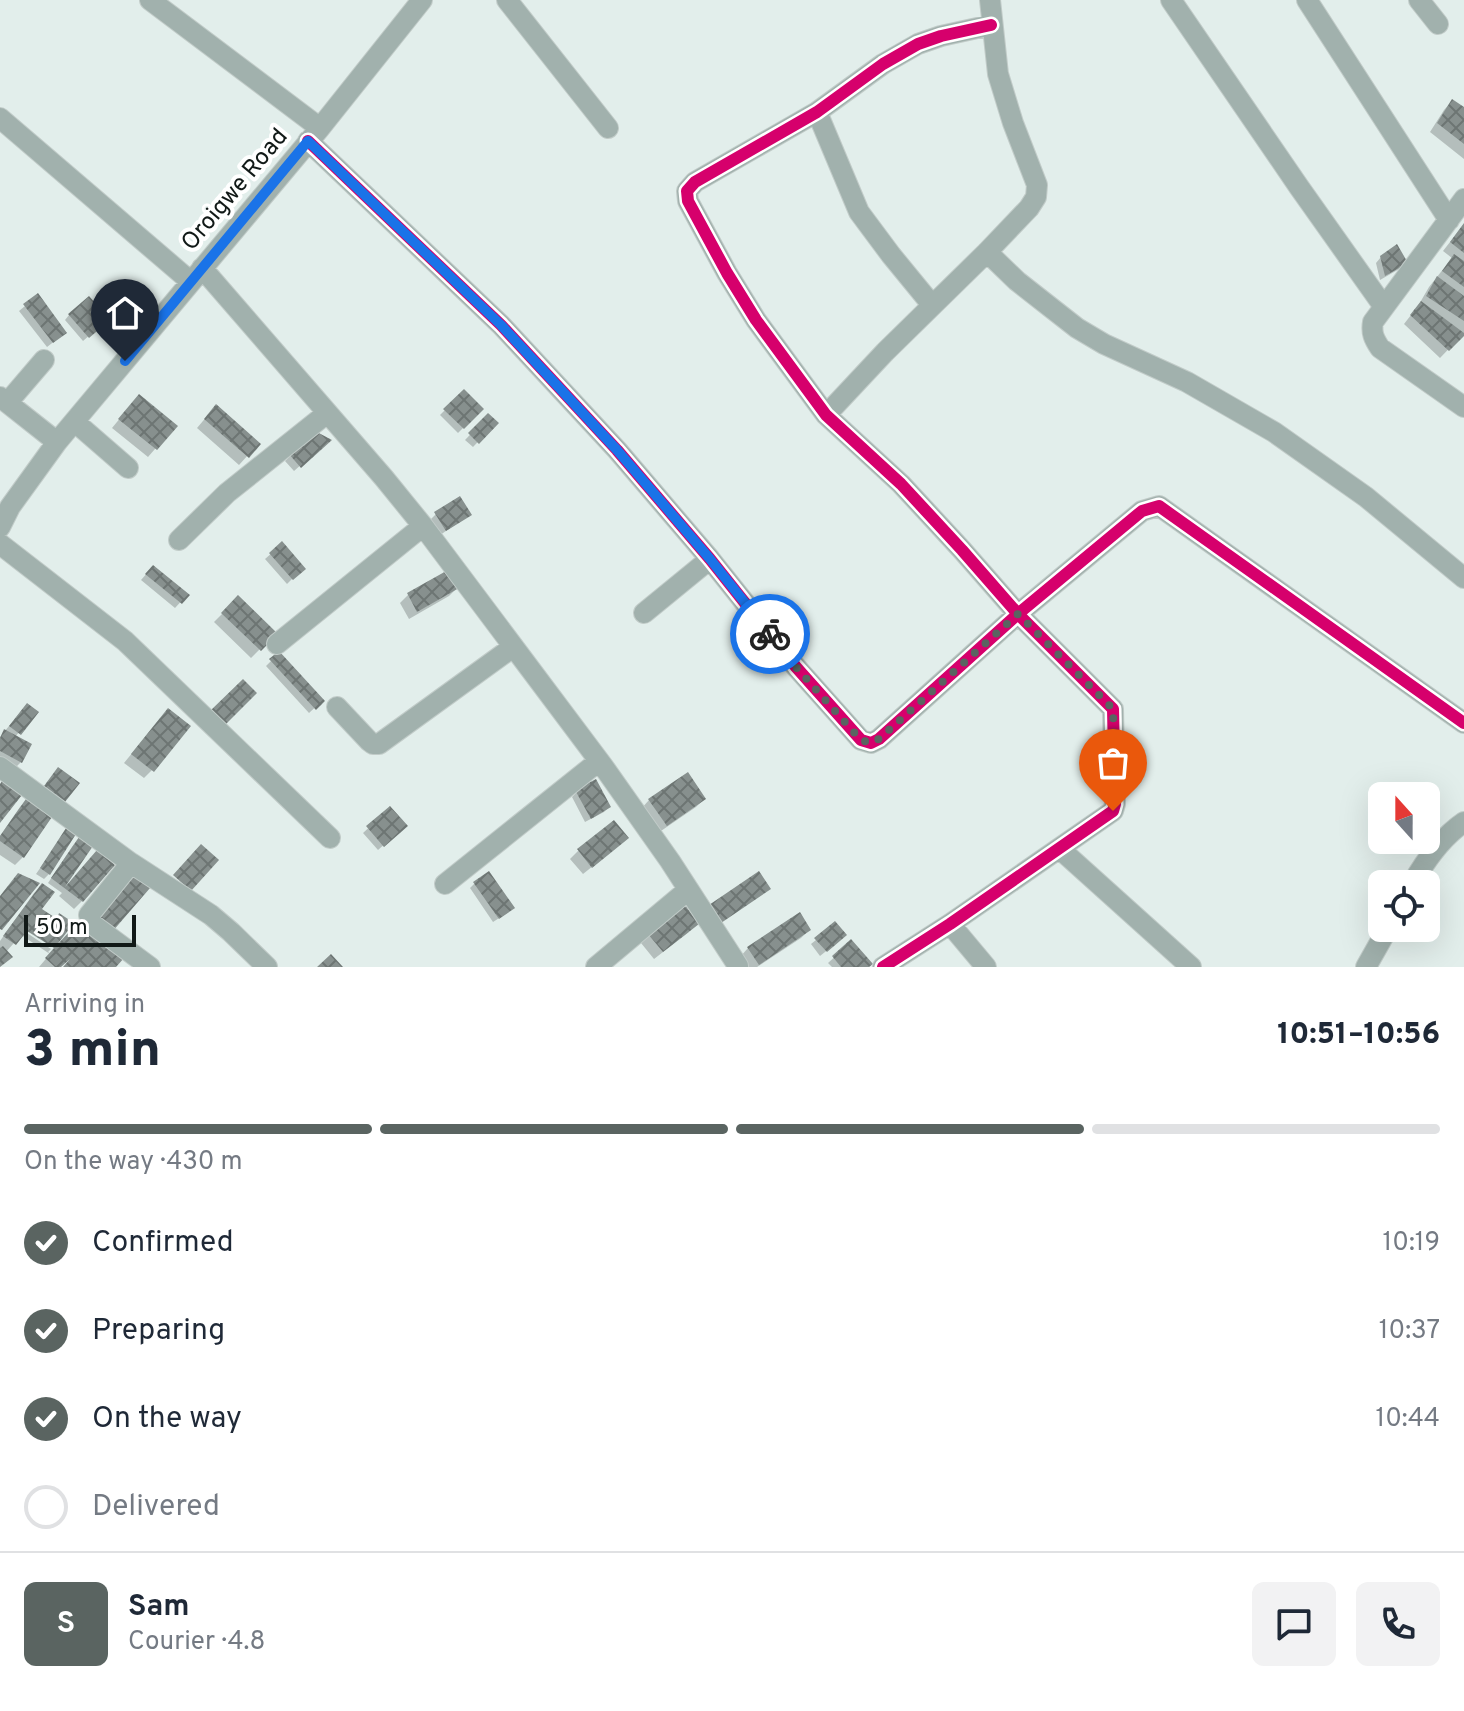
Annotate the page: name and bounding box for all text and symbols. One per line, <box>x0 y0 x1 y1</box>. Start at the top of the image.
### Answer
street label: Oroigwe Road <box>176 123 295 258</box>
pin <box>91 279 159 361</box>
icon: home <box>103 291 147 335</box>
courier <box>730 594 810 674</box>
icon: bike <box>748 612 792 656</box>
pin <box>1079 729 1147 811</box>
icon: bag <box>1091 741 1135 785</box>
north arrow <box>1368 782 1440 854</box>
map controls <box>1368 782 1440 942</box>
button: locate <box>1368 870 1440 942</box>
scale bar <box>24 911 136 947</box>
text: 50 m <box>36 915 88 942</box>
text: Arriving in <box>24 989 145 1022</box>
text: 10:51–10:56 <box>1277 1017 1440 1054</box>
text: 3 min <box>24 1019 161 1085</box>
text: On the way · 430 m <box>24 1146 243 1179</box>
icon: check <box>24 1221 68 1265</box>
text: Confirmed <box>92 1225 234 1262</box>
text: 10:19 <box>1383 1227 1440 1260</box>
icon: check <box>24 1309 68 1353</box>
text: Preparing <box>92 1313 225 1350</box>
text: 10:37 <box>1379 1315 1440 1348</box>
icon: check <box>24 1397 68 1441</box>
text: On the way <box>92 1401 242 1438</box>
text: 10:44 <box>1375 1403 1440 1436</box>
text: Delivered <box>92 1489 220 1526</box>
button: chat <box>1252 1582 1336 1666</box>
button: phone <box>1356 1582 1440 1666</box>
text: Sam <box>128 1589 190 1626</box>
text: S <box>57 1606 75 1643</box>
text: Courier · 4.8 <box>128 1626 265 1659</box>

